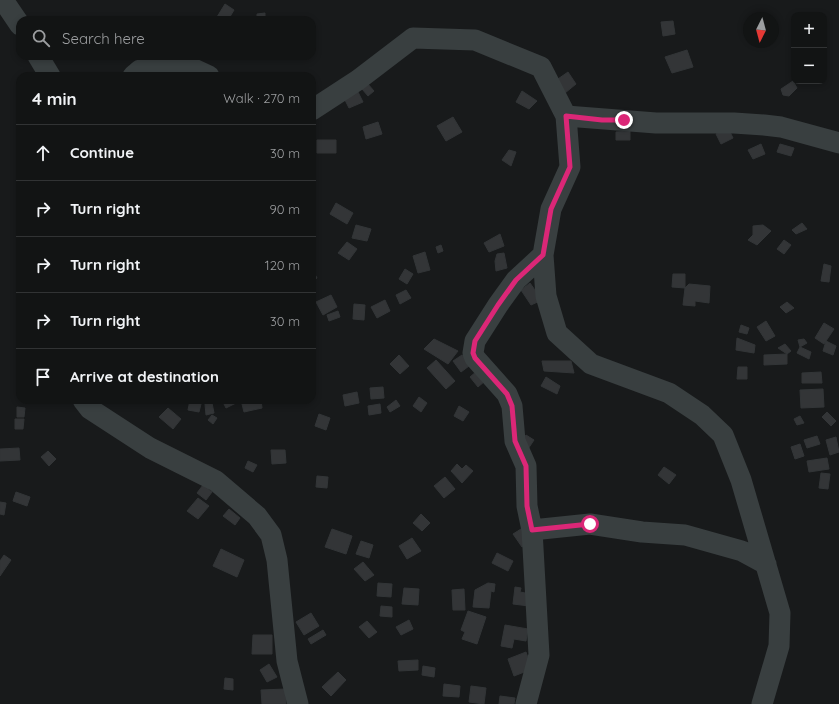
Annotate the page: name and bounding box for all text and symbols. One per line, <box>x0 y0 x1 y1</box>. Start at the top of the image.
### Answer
north arrow <box>743 12 779 48</box>
map controls <box>791 12 827 84</box>
button: + <box>791 12 827 48</box>
search box <box>16 16 316 60</box>
icon: search <box>30 27 52 49</box>
text: Search here <box>62 29 145 48</box>
button: − <box>791 48 827 84</box>
text: 4 min <box>32 88 77 109</box>
text: Walk · 270 m <box>223 90 300 106</box>
route end <box>615 111 633 129</box>
icon: ahead <box>32 142 54 164</box>
text: Continue <box>70 143 134 162</box>
text: 30 m <box>270 145 300 161</box>
icon: right <box>32 198 54 220</box>
text: Turn right <box>70 199 141 218</box>
text: 90 m <box>270 201 300 217</box>
icon: right <box>32 254 54 276</box>
text: Turn right <box>70 255 141 274</box>
text: 120 m <box>265 257 300 273</box>
icon: right <box>32 310 54 332</box>
text: Turn right <box>70 311 141 330</box>
text: 30 m <box>270 313 300 329</box>
icon: arrive <box>32 366 54 388</box>
text: Arrive at destination <box>70 367 219 386</box>
route start <box>581 515 599 533</box>

